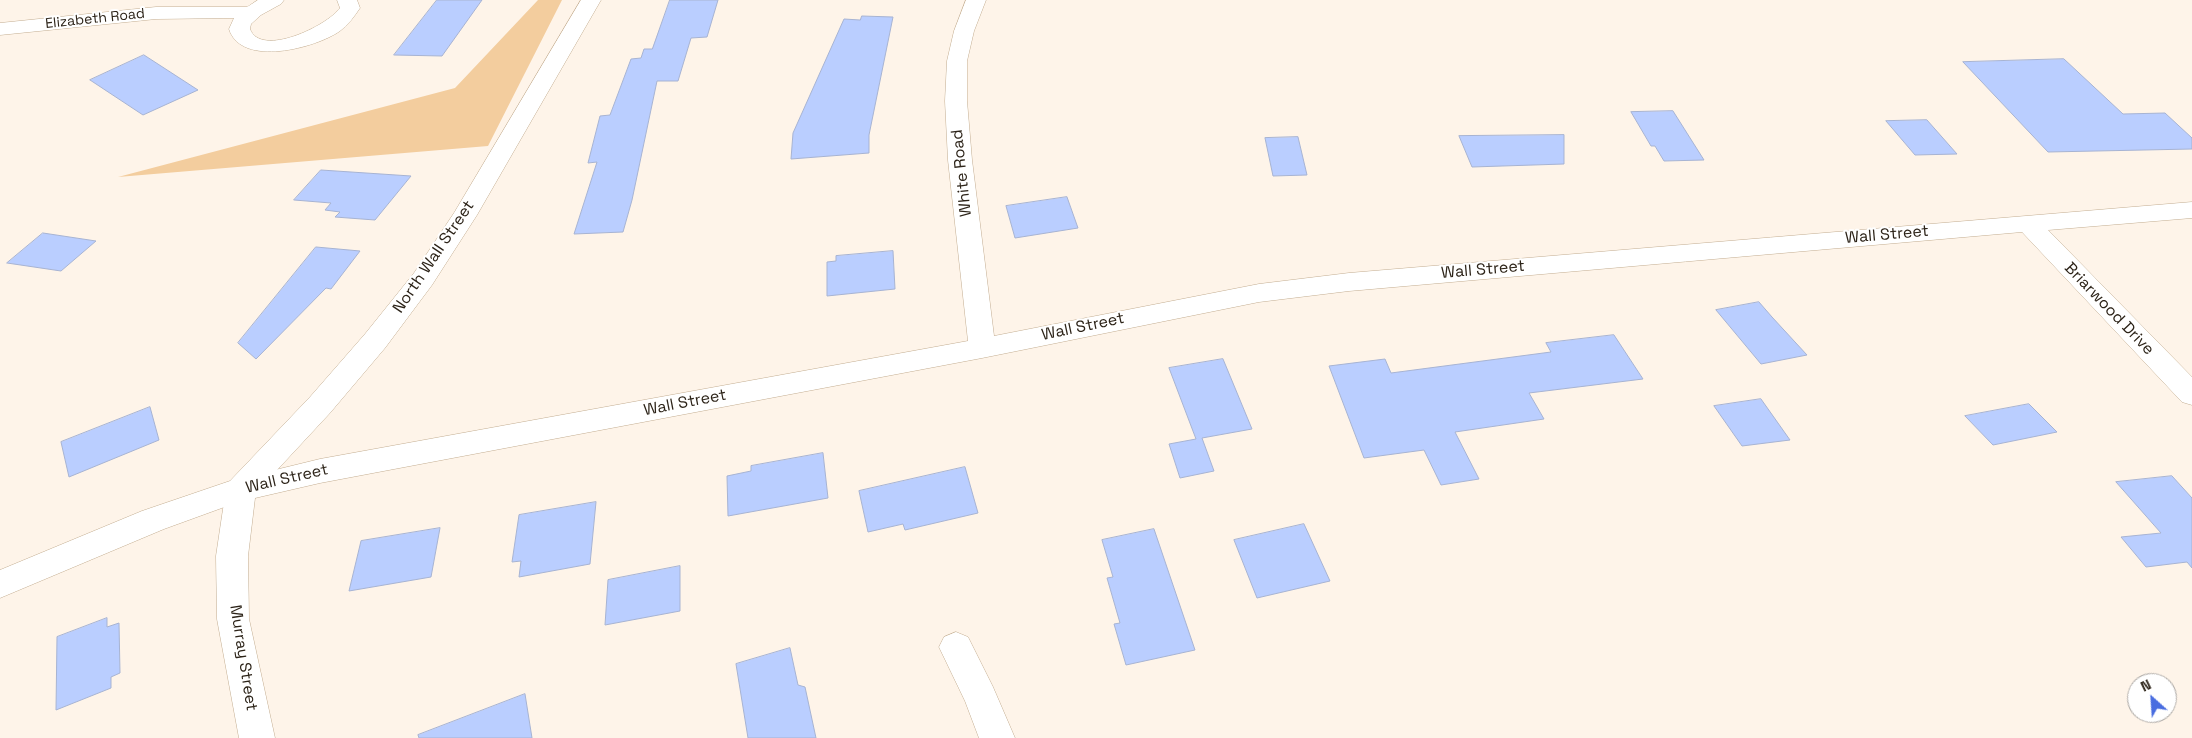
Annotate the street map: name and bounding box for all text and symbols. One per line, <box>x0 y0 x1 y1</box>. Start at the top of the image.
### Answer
street label: Elizabeth Road <box>44 5 146 33</box>
street label: White Road <box>948 128 976 218</box>
street label: North Wall Street <box>389 197 479 317</box>
street label: Wall Street <box>1844 222 1930 248</box>
street label: Wall Street <box>1440 257 1526 283</box>
street label: Briarwood Drive <box>2060 259 2158 359</box>
street label: Wall Street <box>1040 309 1126 345</box>
street label: Wall Street <box>642 386 728 420</box>
street label: Wall Street <box>244 460 330 498</box>
street label: Murray Street <box>225 604 261 712</box>
north arrow <box>2127 673 2177 723</box>
text: N <box>2138 675 2154 696</box>

